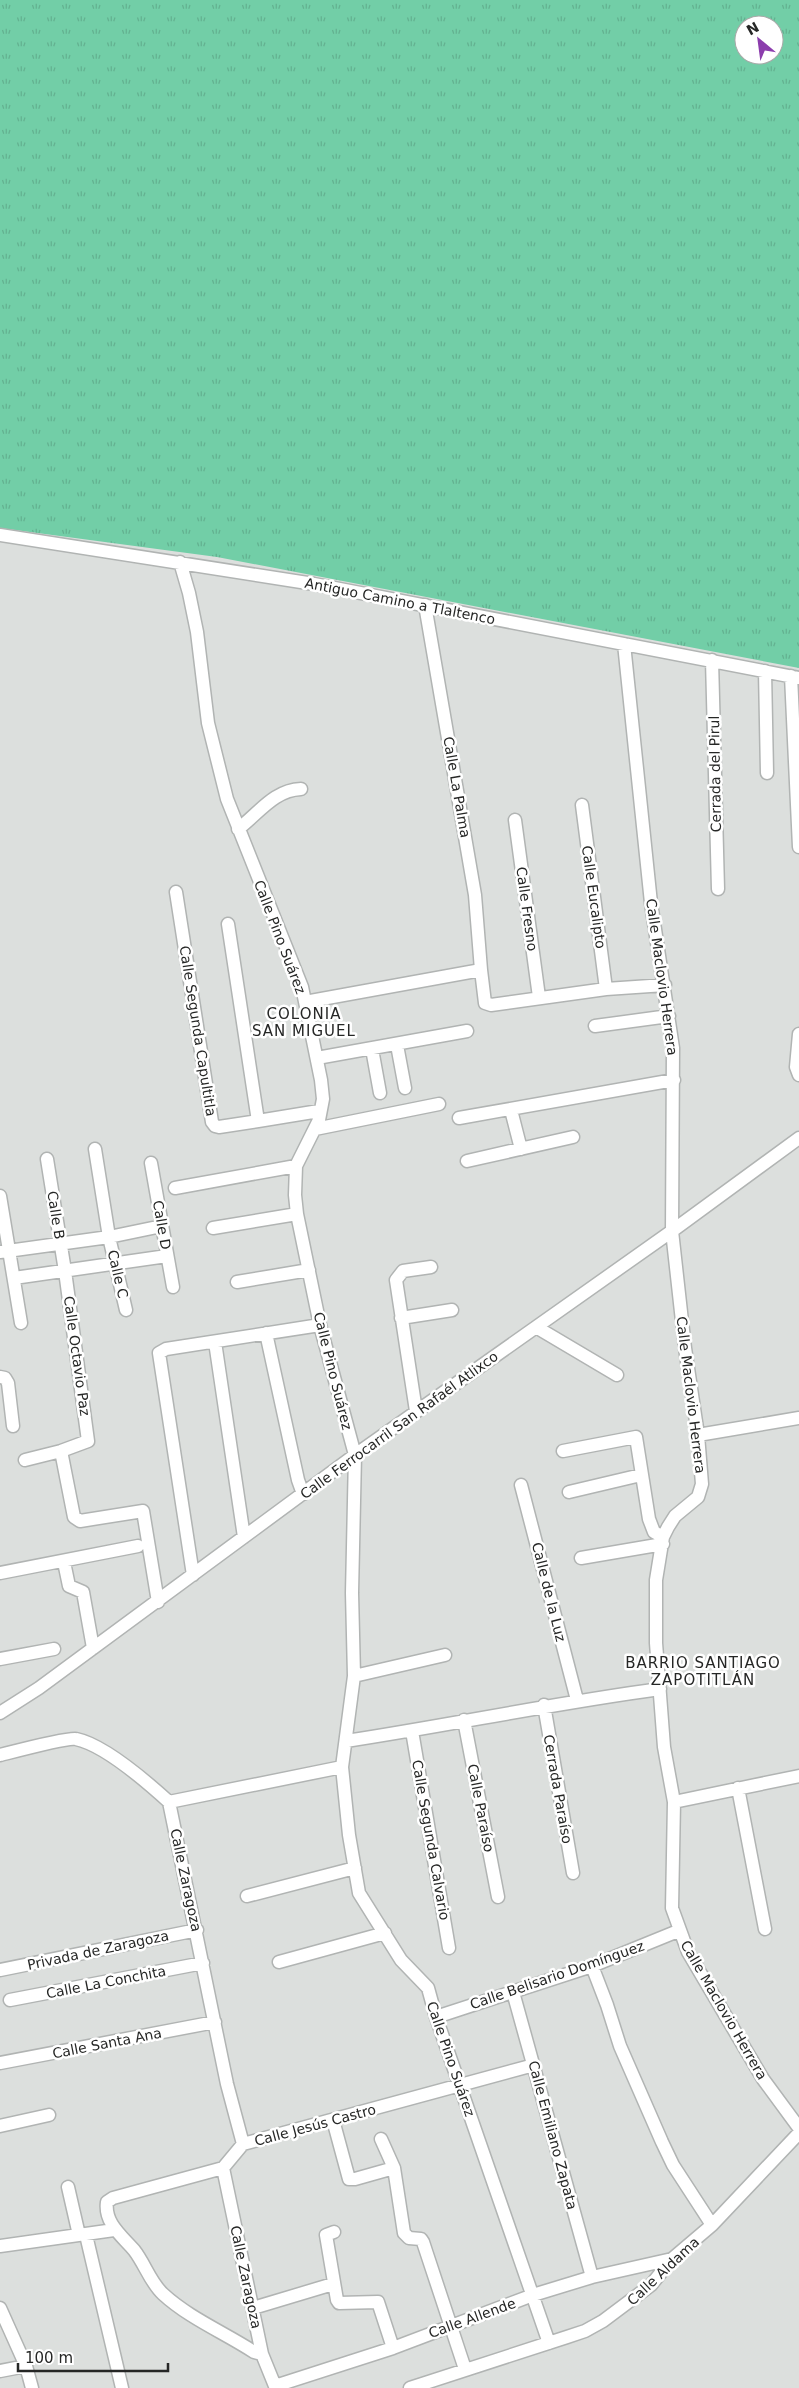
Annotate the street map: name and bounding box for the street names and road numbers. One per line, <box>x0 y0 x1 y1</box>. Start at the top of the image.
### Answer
street label: Antiguo Camino a Tlaltenco <box>303 575 497 627</box>
street label: Cerrada del Pirul <box>706 716 724 832</box>
street label: Calle La Palma <box>440 735 474 839</box>
street label: Calle Eucalipto <box>579 844 609 950</box>
street label: Calle Fresno <box>513 866 541 952</box>
street label: Calle Pino Suárez <box>251 878 309 996</box>
street label: Calle Maclovio Herrera <box>643 898 681 1056</box>
street label: Calle Segunda Capultitla <box>177 945 219 1117</box>
street label: Calle B <box>44 1190 68 1240</box>
street label: Calle D <box>150 1199 174 1251</box>
street label: Calle C <box>105 1248 131 1300</box>
street label: Calle Octavio Paz <box>61 1295 93 1417</box>
street label: Calle Pino Suárez <box>311 1310 355 1432</box>
street label: Calle Maclovio Herrera <box>673 1315 709 1475</box>
street label: Calle Ferrocarril San Rafaél Atlixco <box>297 1348 501 1502</box>
street label: Calle de la Luz <box>529 1541 569 1643</box>
street label: Cerrada Paraíso <box>541 1733 575 1845</box>
street label: Calle Segunda Calvario <box>409 1759 453 1921</box>
street label: Calle Paraíso <box>465 1762 497 1854</box>
street label: Calle Zaragoza <box>167 1827 205 1933</box>
street label: Privada de Zaragoza <box>26 1927 170 1973</box>
street label: Calle Maclovio Herrera <box>678 1937 770 2083</box>
street label: Calle Belisario Domínguez <box>468 1938 646 2012</box>
street label: Calle La Conchita <box>45 1963 167 2001</box>
street label: Calle Pino Suárez <box>424 1999 478 2119</box>
street label: Calle Santa Ana <box>51 2025 163 2061</box>
street label: Calle Emiliano Zapata <box>525 2059 581 2211</box>
street label: Calle Jesús Castro <box>253 2101 377 2149</box>
street label: Calle Zaragoza <box>227 2224 265 2330</box>
street label: Calle Aldama <box>624 2234 702 2308</box>
street label: Calle Allende <box>426 2295 518 2341</box>

